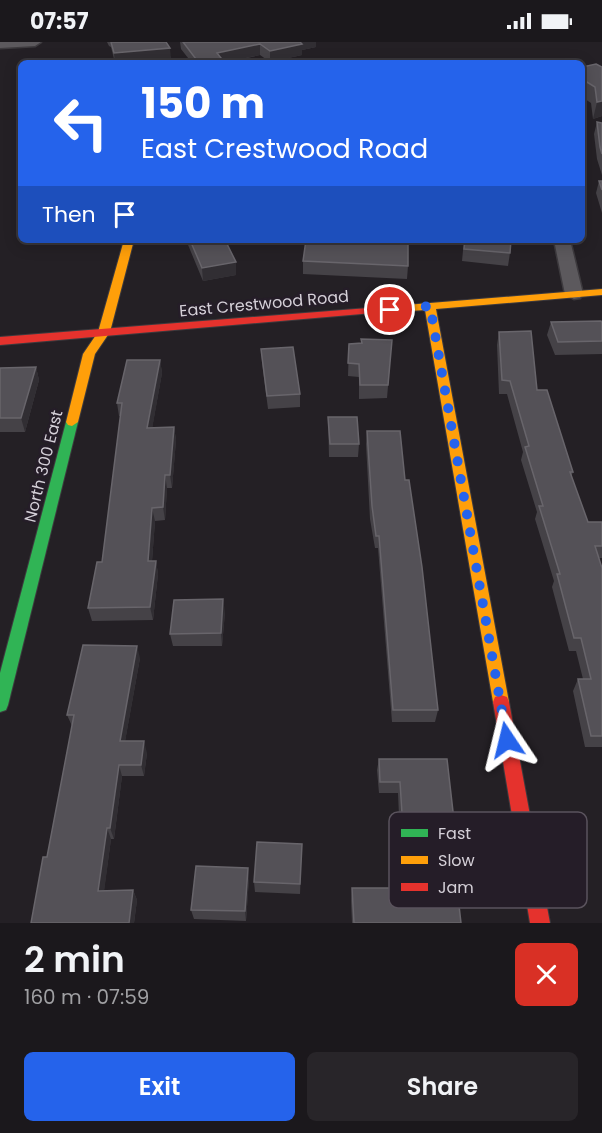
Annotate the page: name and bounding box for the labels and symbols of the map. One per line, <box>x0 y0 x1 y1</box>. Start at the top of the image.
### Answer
pin <box>364 284 415 335</box>
street label: East Crestwood Road <box>178 285 350 322</box>
street label: North 300 East <box>18 407 69 525</box>
position arrow <box>475 708 539 772</box>
legend <box>389 812 587 908</box>
text: Fast <box>438 822 471 845</box>
text: Slow <box>438 849 475 872</box>
text: Jam <box>438 876 474 899</box>

